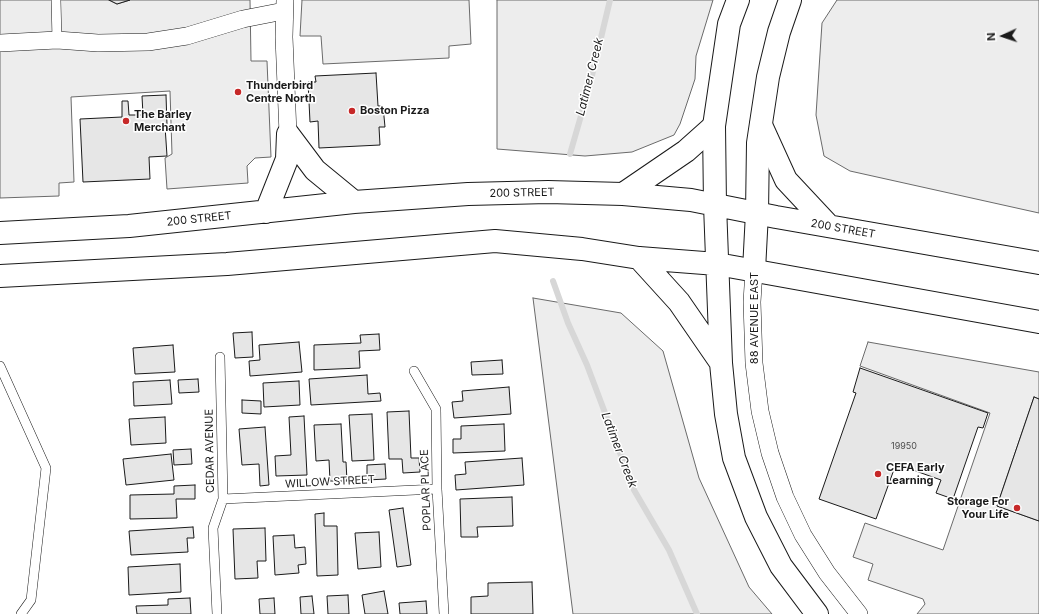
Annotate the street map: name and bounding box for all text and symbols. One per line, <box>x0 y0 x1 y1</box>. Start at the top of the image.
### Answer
north arrow <box>983 16 1023 56</box>
text: N <box>984 32 998 41</box>
water label: Latimer Creek <box>573 37 607 117</box>
place label: Thunderbird Centre North <box>246 79 316 105</box>
marker: Thunderbird Centre North <box>233 87 243 97</box>
place label: Boston Pizza <box>360 104 429 118</box>
marker: Boston Pizza <box>347 106 357 116</box>
place label: The Barley Merchant <box>134 108 192 134</box>
marker: The Barley Merchant <box>121 116 131 126</box>
street label: 200 STREET <box>489 186 555 200</box>
street label: 200 STREET <box>166 209 232 229</box>
street label: 200 STREET <box>810 217 876 241</box>
street label: 88 AVENUE EAST <box>748 272 762 364</box>
street label: CEDAR AVENUE <box>203 409 217 493</box>
water label: Latimer Creek <box>598 410 640 490</box>
house number: 19950 <box>891 441 917 451</box>
street label: POPLAR PLACE <box>418 449 434 531</box>
place label: CEFA Early Learning <box>886 461 945 487</box>
marker: CEFA Early Learning <box>873 469 883 479</box>
street label: WILLOW STREET <box>285 473 375 491</box>
place label: Storage For Your Life <box>947 495 1009 521</box>
marker: Storage For Your Life <box>1012 503 1022 513</box>

